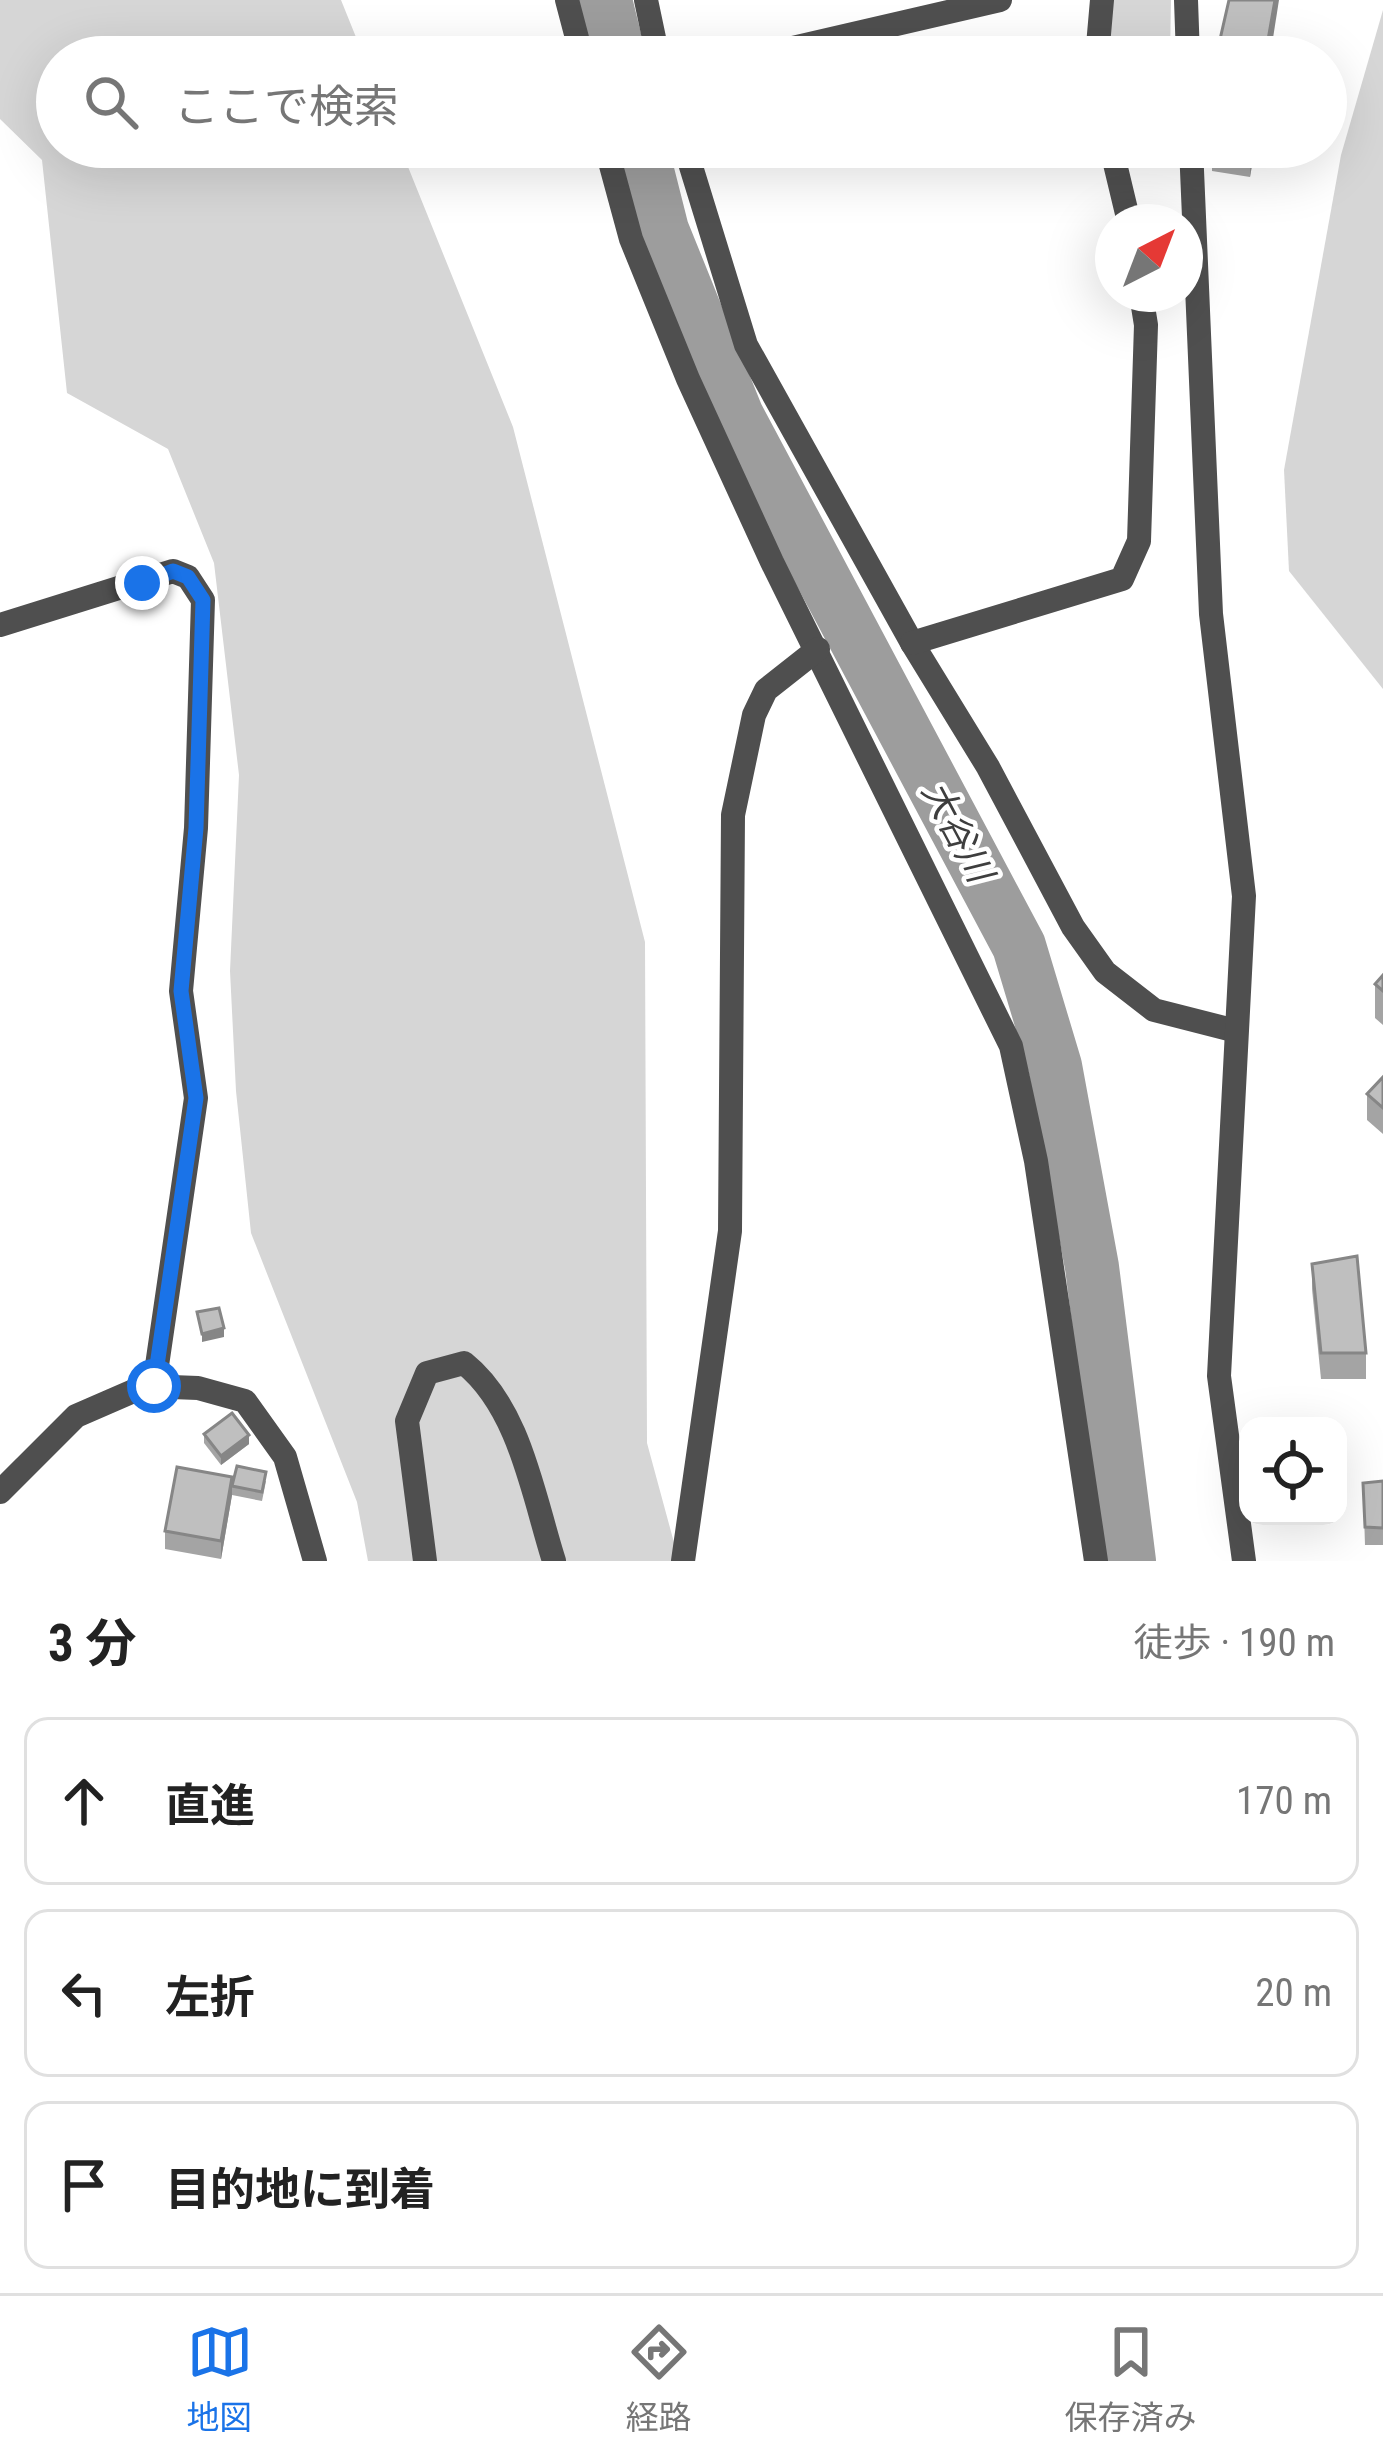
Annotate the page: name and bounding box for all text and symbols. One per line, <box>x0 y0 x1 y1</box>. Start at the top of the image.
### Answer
search box <box>36 36 1347 168</box>
icon: search <box>78 69 144 135</box>
text: ここで検索 <box>174 80 399 133</box>
north arrow <box>1095 204 1203 312</box>
route end <box>115 556 169 610</box>
water label: 大谷川 <box>913 774 1003 893</box>
route start <box>127 1359 181 1413</box>
map controls <box>1239 1417 1347 1525</box>
button: locate <box>1239 1417 1347 1525</box>
text: 3 分 <box>48 1614 137 1673</box>
text: 徒歩 · 190 m <box>1134 1620 1335 1666</box>
icon: ahead <box>51 1768 117 1834</box>
text: 170 m <box>1236 1778 1332 1824</box>
text: 直進 <box>165 1779 255 1832</box>
icon: left <box>51 1960 117 2026</box>
text: 20 m <box>1255 1970 1332 2016</box>
text: 左折 <box>165 1971 255 2024</box>
icon: arrive <box>51 2152 117 2218</box>
text: 目的地に到着 <box>165 2163 435 2216</box>
tab: 地図 <box>187 2319 253 2439</box>
tab: 経路 <box>626 2319 692 2439</box>
tab: 保存済み <box>1065 2319 1197 2439</box>

